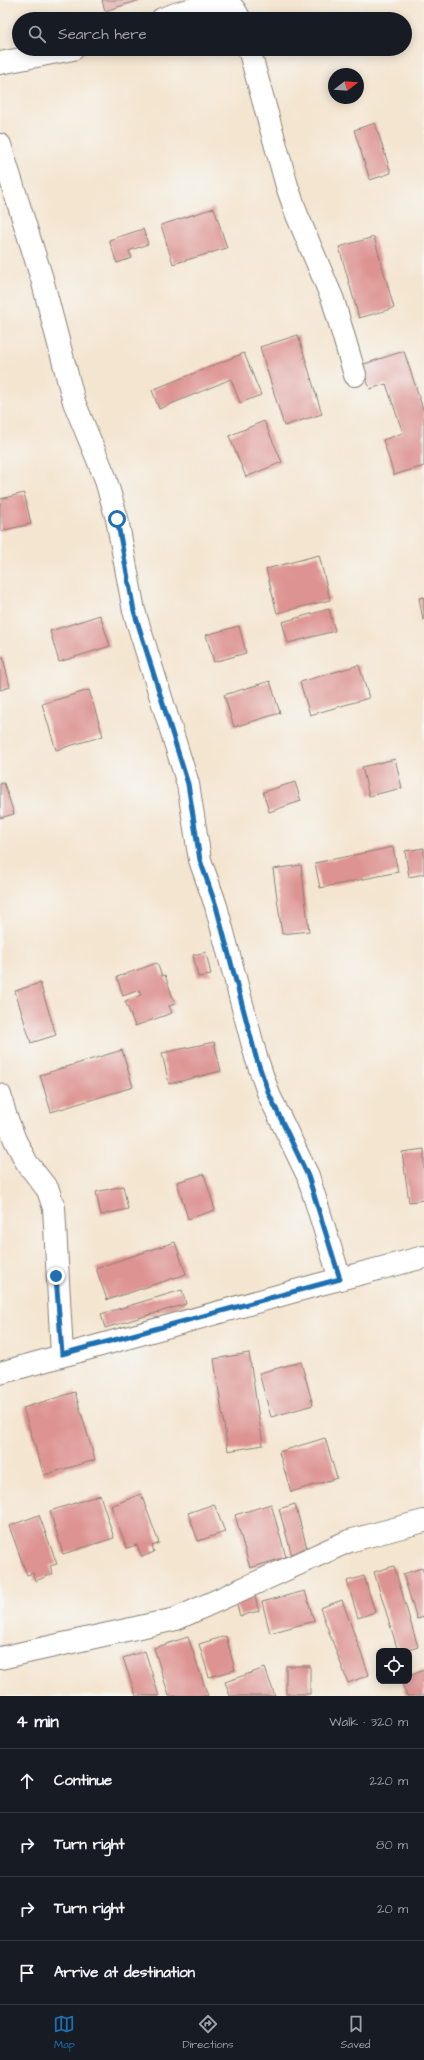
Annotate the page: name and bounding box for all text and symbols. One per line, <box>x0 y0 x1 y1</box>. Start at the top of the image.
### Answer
search box <box>12 12 412 56</box>
icon: search <box>26 23 48 45</box>
text: Search here <box>58 24 147 45</box>
north arrow <box>328 68 364 104</box>
route start <box>108 510 126 528</box>
route end <box>47 1267 65 1285</box>
map controls <box>376 1648 412 1684</box>
button: locate <box>376 1648 412 1684</box>
text: 4 min <box>16 1710 59 1734</box>
text: Walk · 320 m <box>329 1713 408 1731</box>
icon: ahead <box>16 1770 38 1792</box>
text: Continue <box>54 1770 112 1791</box>
text: 220 m <box>370 1772 408 1790</box>
icon: right <box>16 1834 38 1856</box>
text: Turn right <box>54 1834 125 1855</box>
text: 80 m <box>376 1836 408 1854</box>
icon: right <box>16 1898 38 1920</box>
text: Turn right <box>54 1898 125 1919</box>
text: 20 m <box>377 1900 408 1918</box>
icon: arrive <box>16 1962 38 1984</box>
text: Arrive at destination <box>54 1962 195 1983</box>
tab: Map <box>53 2013 75 2052</box>
tab: Directions <box>182 2013 234 2052</box>
tab: Saved <box>341 2013 371 2052</box>

